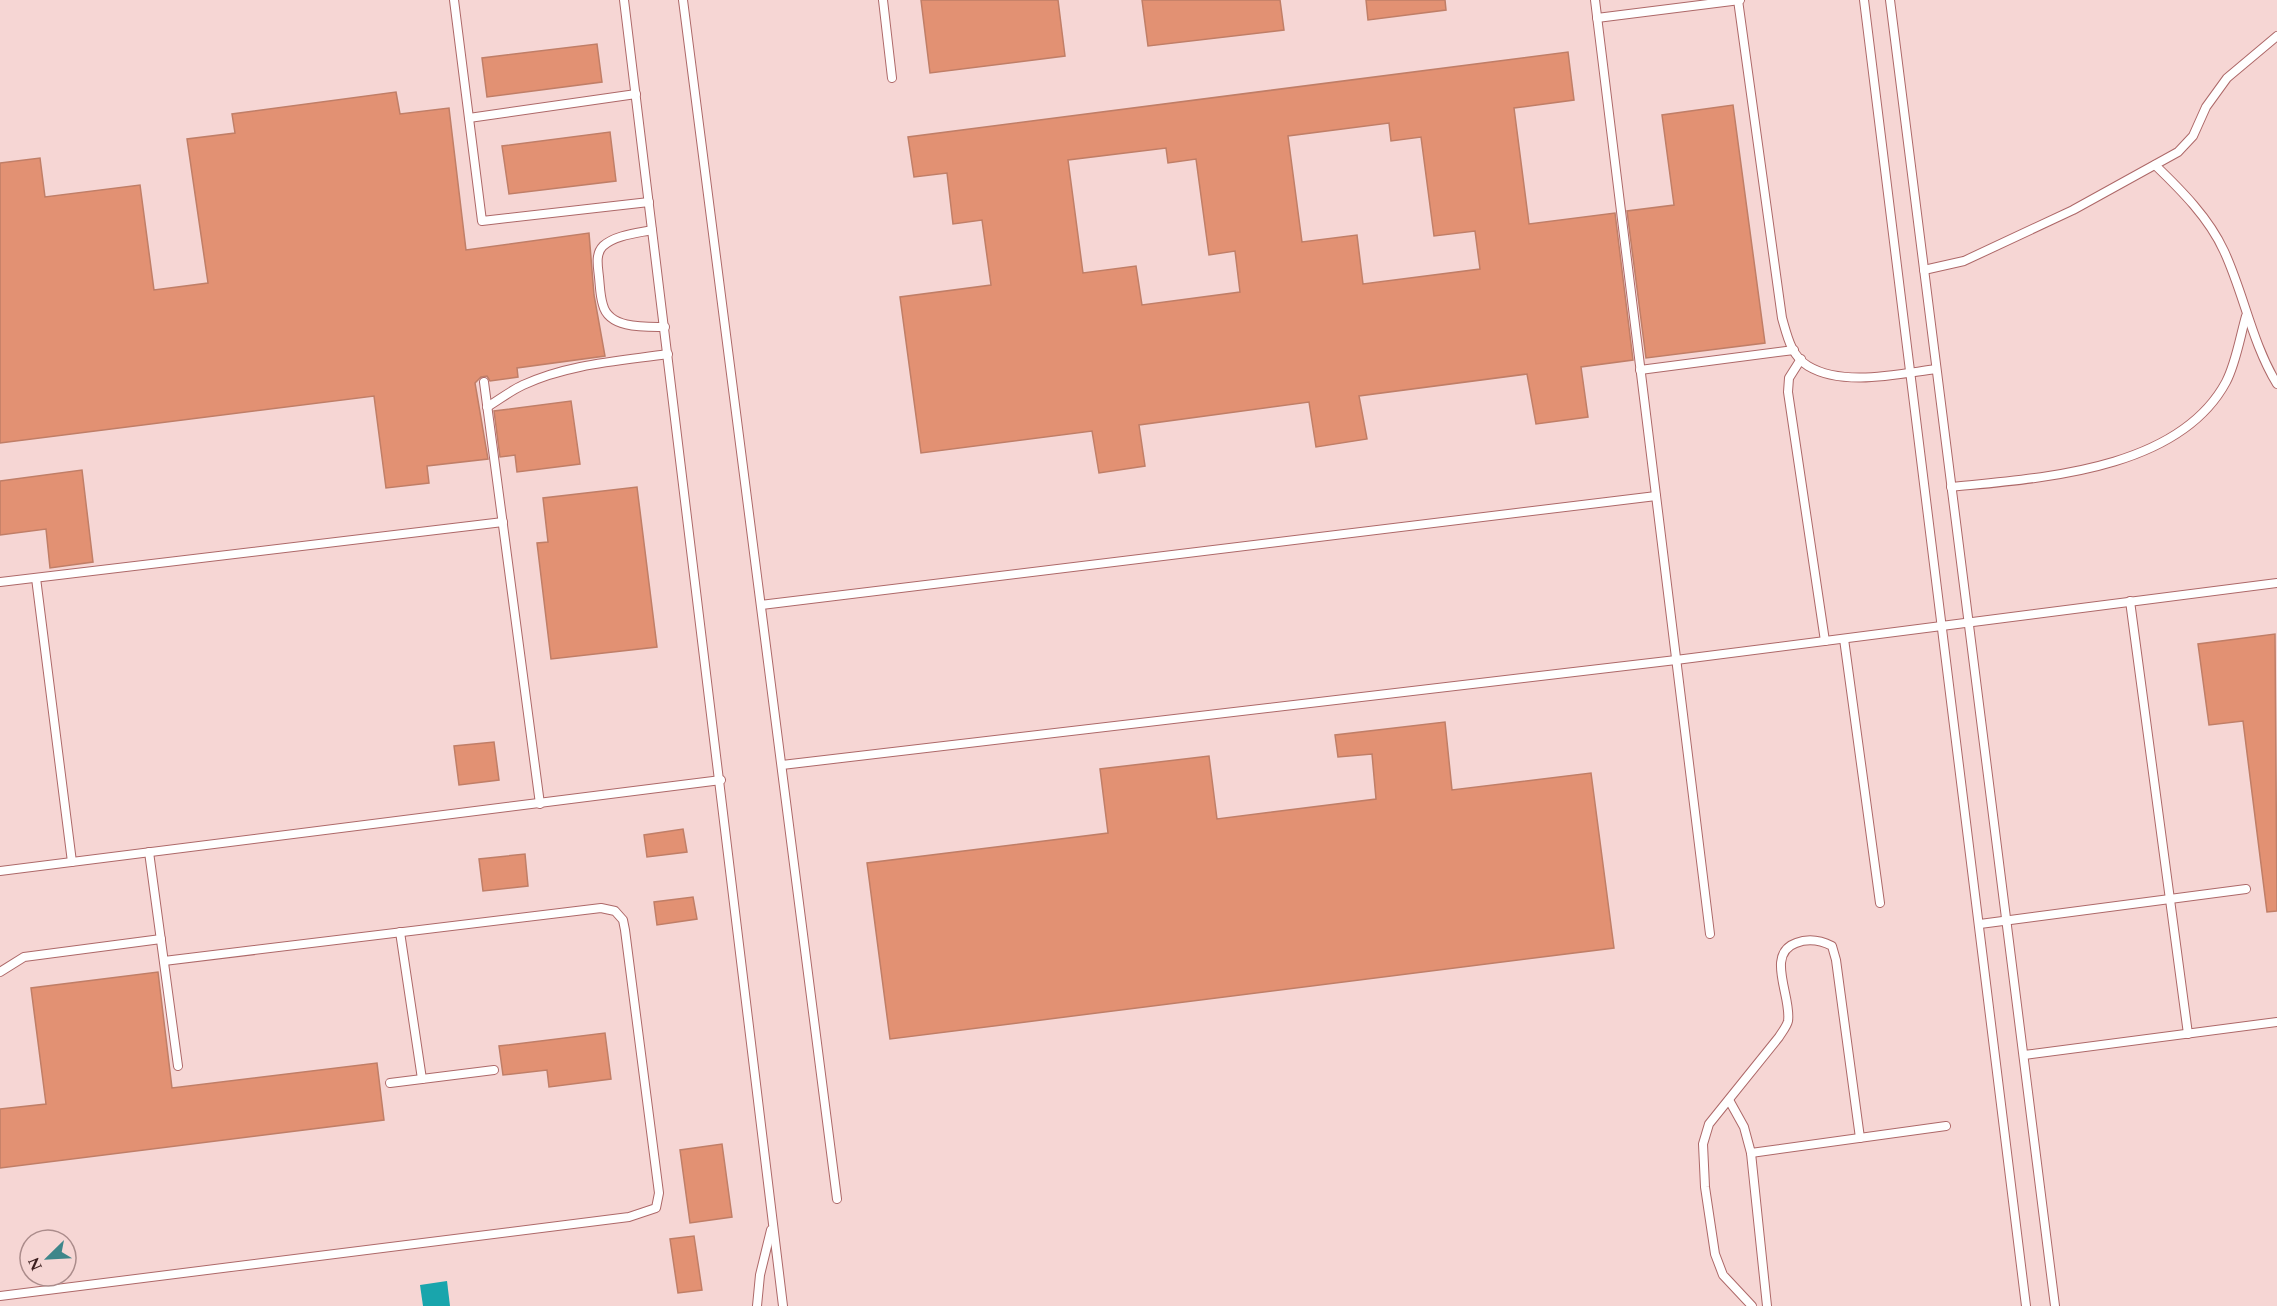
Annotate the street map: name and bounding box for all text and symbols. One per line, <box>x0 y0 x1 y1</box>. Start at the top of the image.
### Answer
north arrow <box>18 1228 78 1288</box>
text: N <box>22 1253 49 1275</box>

